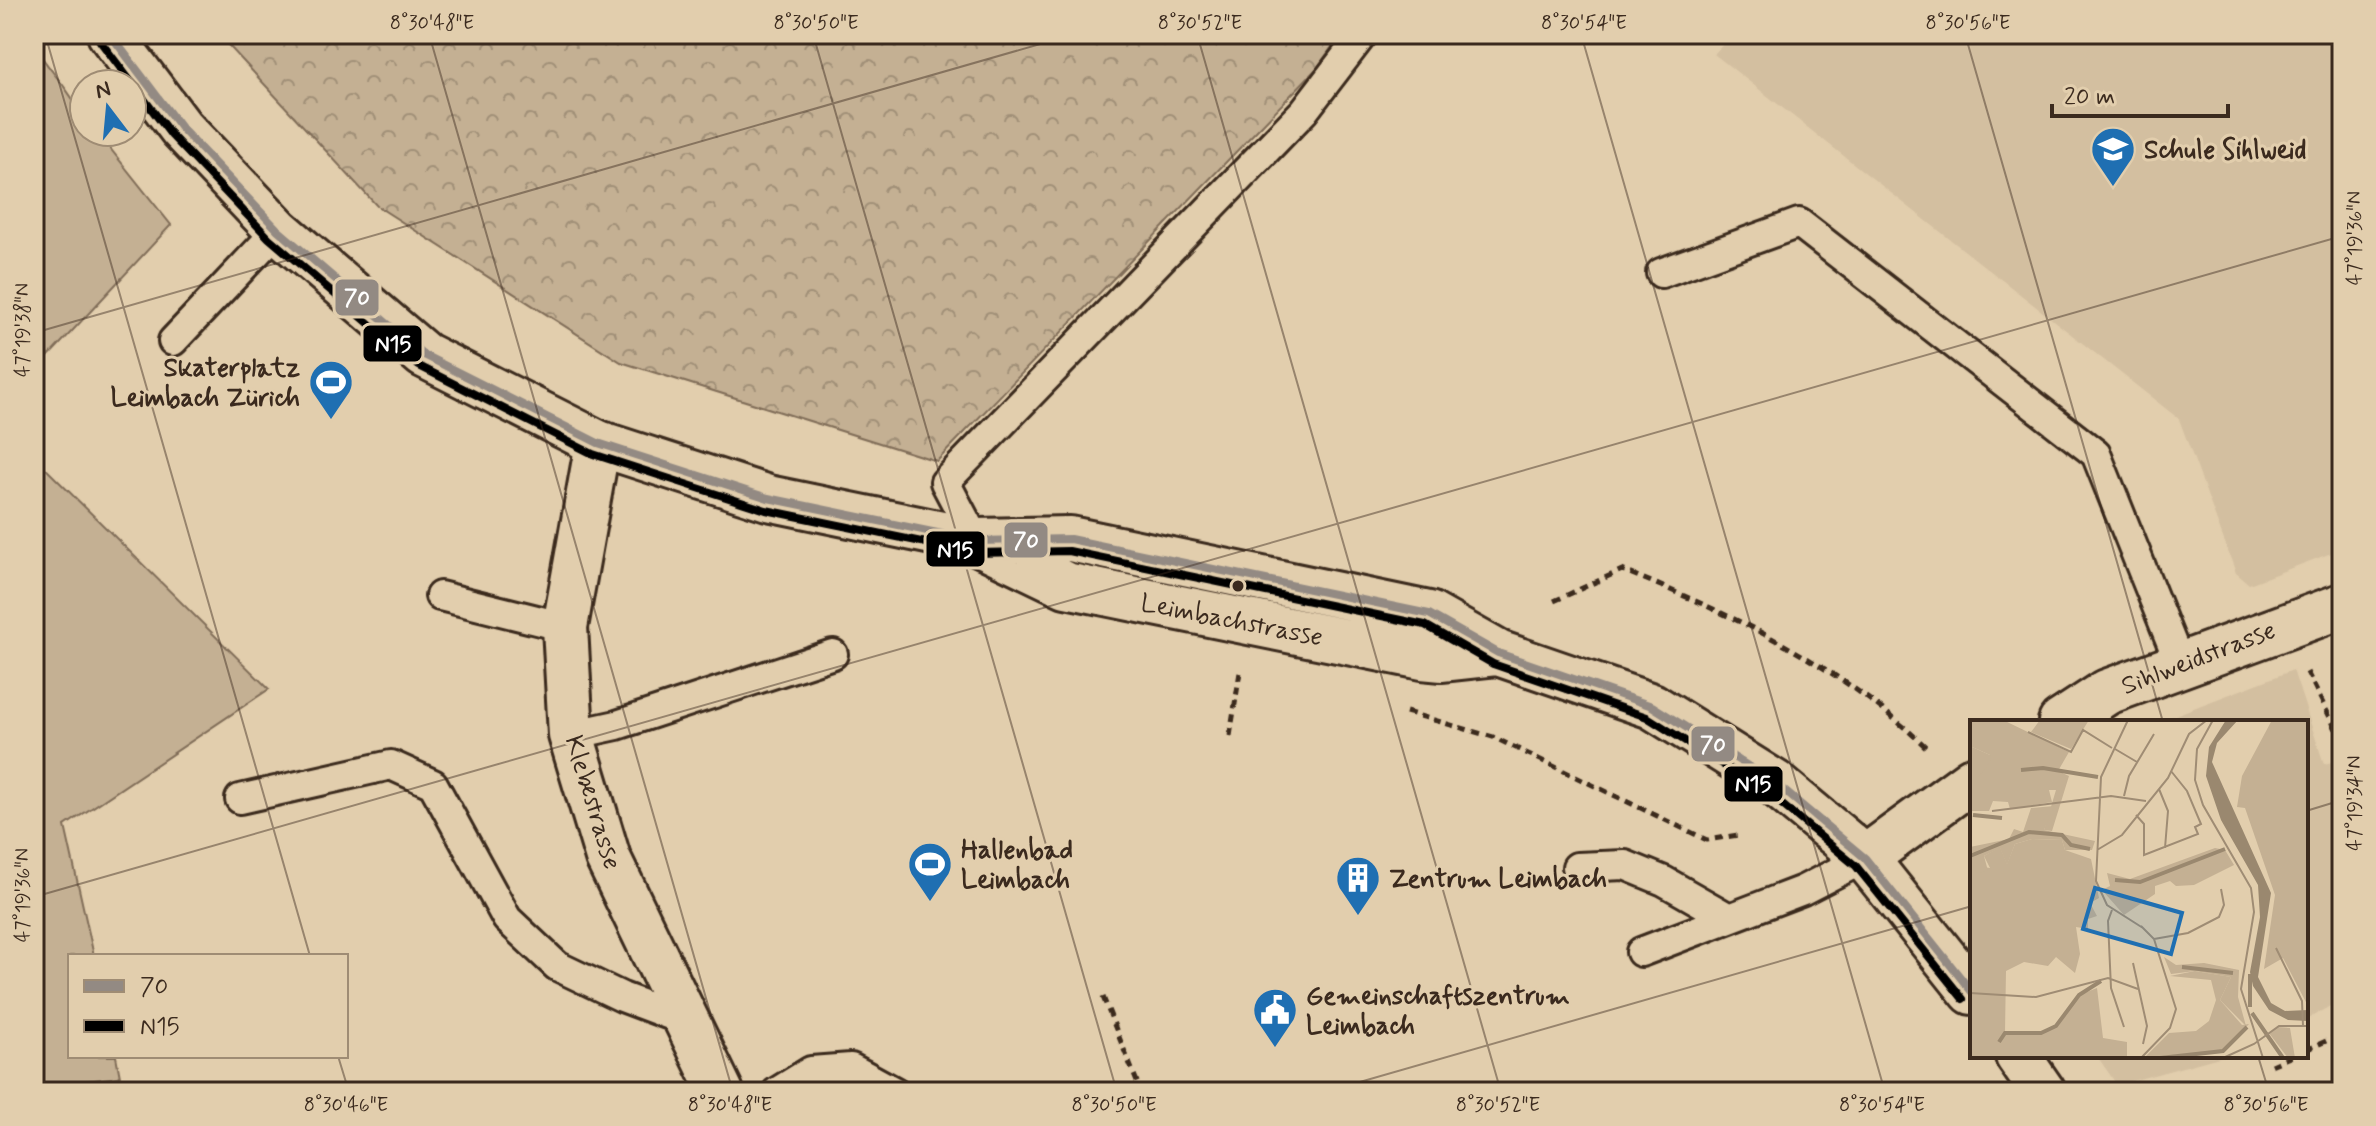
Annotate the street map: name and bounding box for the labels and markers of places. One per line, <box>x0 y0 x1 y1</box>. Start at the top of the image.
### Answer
school or university icon: Schule Sihlweid <box>2089 125 2137 188</box>
place label: Schule Sihlweid <box>2144 134 2307 168</box>
place label: Skaterplatz Leimbach Zürich <box>110 352 300 416</box>
sports icon: Skaterplatz Leimbach Zürich <box>307 358 355 421</box>
unlabelled marker <box>1230 578 1246 594</box>
place label: Hallenbad Leimbach <box>961 834 1073 898</box>
sports icon: Hallenbad Leimbach <box>906 840 954 903</box>
building icon: Zentrum Leimbach <box>1334 854 1382 917</box>
place label: Zentrum Leimbach <box>1389 863 1607 897</box>
place label: Gemeinschaftszentrum Leimbach <box>1306 980 1570 1044</box>
public building icon: Gemeinschaftszentrum Leimbach <box>1251 986 1299 1049</box>

